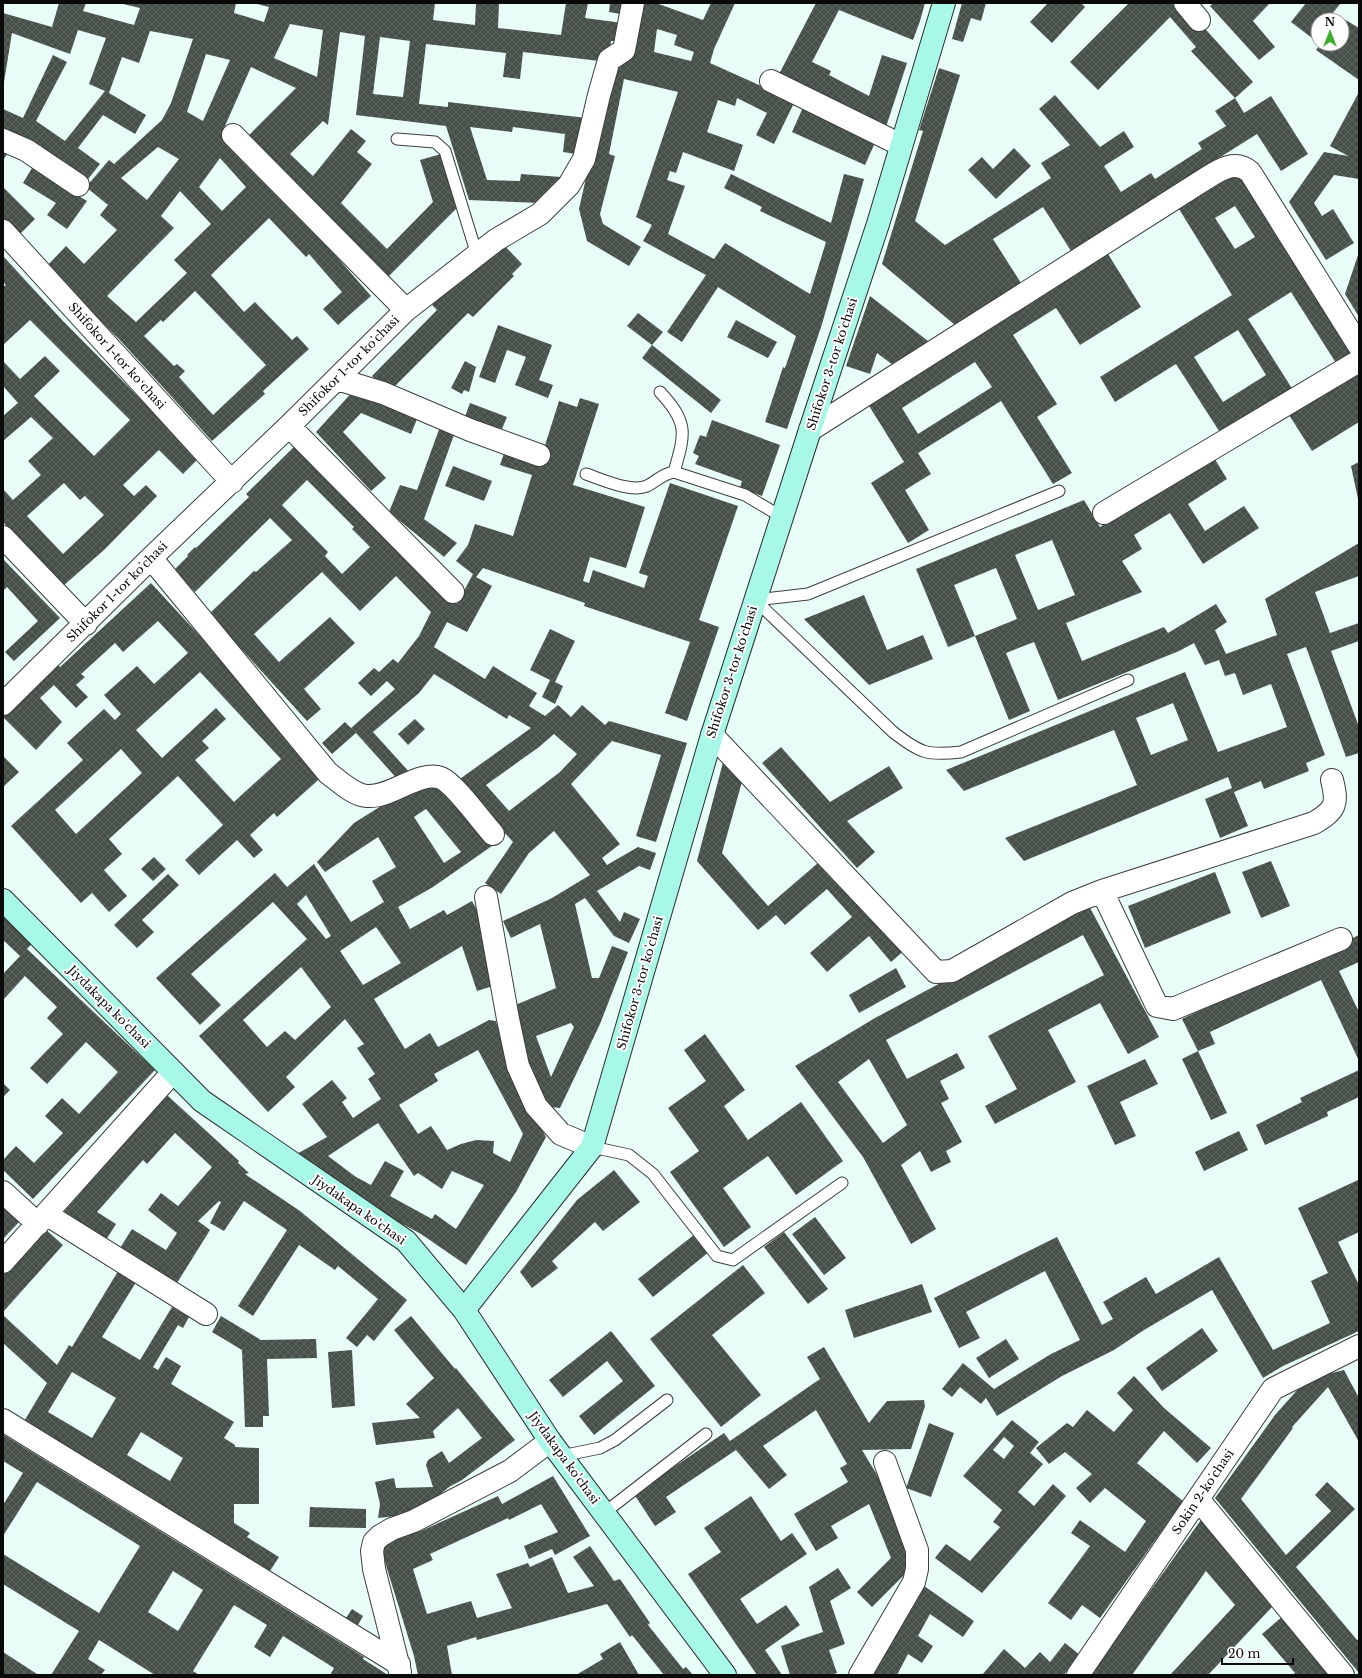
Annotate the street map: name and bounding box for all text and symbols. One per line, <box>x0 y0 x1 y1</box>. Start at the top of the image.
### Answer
north arrow <box>1310 12 1350 52</box>
text: N <box>1325 15 1336 29</box>
street label: Shifokor 3-tor koʼchasi <box>803 296 860 432</box>
street label: Shifokor 1-tor koʻchasi <box>66 299 169 412</box>
street label: Shifokor 1-tor koʼchasi <box>295 312 402 419</box>
street label: Shifokor 1-tor koʼchasi <box>63 538 170 645</box>
street label: Shifokor 3-tor koʼchasi <box>703 604 760 740</box>
street label: Shifokor 3-tor koʼchasi <box>613 914 666 1051</box>
street label: Jiydakapa ko'chasi <box>63 961 154 1051</box>
street label: Jiydakapa ko'chasi <box>308 1171 409 1247</box>
street label: Jiydakapa ko'chasi <box>525 1407 603 1507</box>
street label: Sokin 2-koʼchasi <box>1169 1446 1237 1537</box>
scale bar <box>1222 1640 1293 1666</box>
text: 20 m <box>1228 1646 1260 1661</box>

